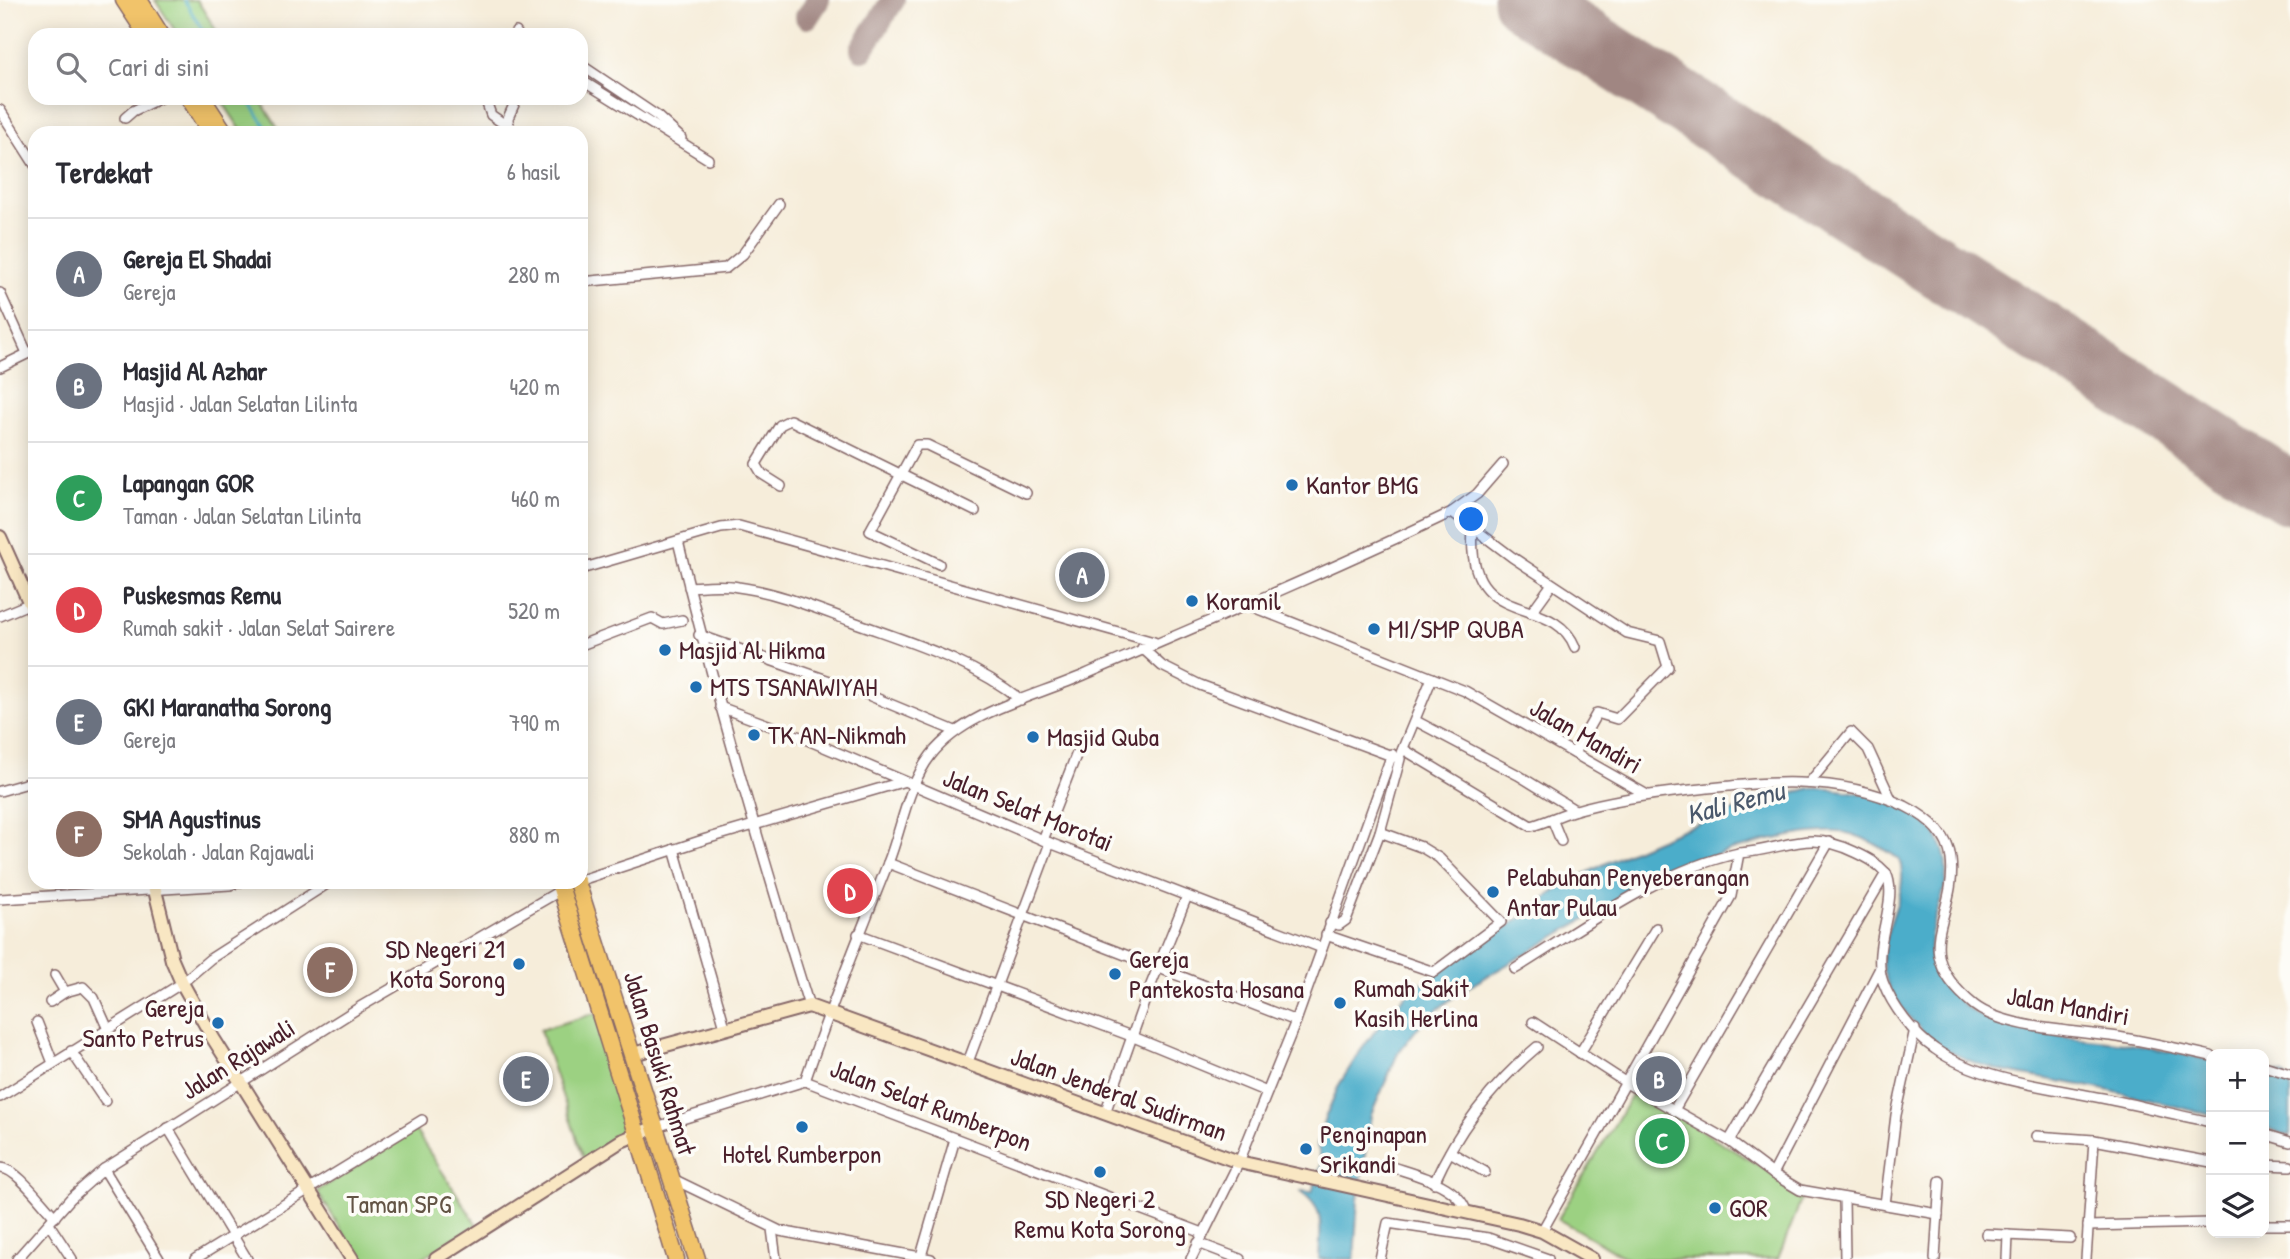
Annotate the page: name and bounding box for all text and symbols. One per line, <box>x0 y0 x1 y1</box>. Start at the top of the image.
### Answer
search box <box>28 28 588 105</box>
icon: search <box>52 48 90 86</box>
text: Cari di sini <box>108 49 210 84</box>
text: Terdekat <box>56 152 152 192</box>
text: 6 hasil <box>507 156 560 187</box>
text: Gereja El Shadai <box>123 241 272 276</box>
text: A <box>73 259 85 290</box>
text: 280 m <box>508 259 560 290</box>
text: Gereja <box>123 276 176 307</box>
text: Masjid Al Azhar <box>123 353 267 388</box>
text: B <box>73 371 85 402</box>
text: 420 m <box>509 371 560 402</box>
text: Masjid · Jalan Selatan Lilinta <box>123 388 357 419</box>
text: Lapangan GOR <box>123 465 254 500</box>
place label: Kantor BMG <box>1306 467 1419 502</box>
marker: Kantor BMG <box>1284 477 1300 493</box>
text: C <box>73 483 85 514</box>
text: 460 m <box>511 483 560 514</box>
text: Taman · Jalan Selatan Lilinta <box>123 500 361 531</box>
your location <box>1454 502 1488 536</box>
pin: A <box>1059 549 1105 601</box>
text: Puskesmas Remu <box>123 577 281 612</box>
place label: Koramil <box>1206 583 1281 618</box>
marker: Koramil <box>1184 593 1200 609</box>
text: D <box>74 595 84 626</box>
text: 520 m <box>508 595 560 626</box>
place label: MI/SMP QUBA <box>1388 611 1524 646</box>
text: Rumah sakit · Jalan Selat Sairere <box>123 612 395 643</box>
marker: MI/SMP QUBA <box>1366 621 1382 637</box>
place label: Masjid Al Hikma <box>679 632 825 667</box>
marker: Masjid Al Hikma <box>657 642 673 658</box>
place label: MTS TSANAWIYAH <box>710 669 877 704</box>
marker: MTS TSANAWIYAH <box>688 679 704 695</box>
text: GKI Maranatha Sorong <box>123 689 331 724</box>
street label: Jalan Mandiri <box>1524 689 1649 782</box>
text: E <box>74 707 84 738</box>
text: 790 m <box>509 707 560 738</box>
place label: TK AN-Nikmah <box>768 717 906 752</box>
place label: Masjid Quba <box>1047 719 1159 754</box>
text: Gereja <box>123 724 176 755</box>
marker: TK AN-Nikmah <box>746 727 762 743</box>
marker: Masjid Quba <box>1025 729 1041 745</box>
street label: Jalan Selat Morotai <box>938 760 1118 860</box>
water label: Kali Remu <box>1682 770 1791 833</box>
text: SMA Agustinus <box>123 801 261 836</box>
text: F <box>75 819 83 850</box>
text: 880 m <box>509 819 560 850</box>
text: Sekolah · Jalan Rajawali <box>123 836 315 867</box>
place label: Pelabuhan Penyeberangan Antar Pulau <box>1507 859 1749 924</box>
pin: D <box>827 865 873 917</box>
marker: Pelabuhan Penyeberangan Antar Pulau <box>1485 884 1501 900</box>
place label: SD Negeri 21 Kota Sorong <box>385 931 505 996</box>
place label: Gereja Pantekosta Hosana <box>1129 941 1304 1006</box>
pin: F <box>307 944 353 996</box>
marker: SD Negeri 21 Kota Sorong <box>511 956 527 972</box>
marker: Gereja Pantekosta Hosana <box>1107 966 1123 982</box>
street label: Jalan Basuki Rahmat <box>616 967 705 1160</box>
place label: Rumah Sakit Kasih Herlina <box>1354 970 1478 1035</box>
street label: Jalan Mandiri <box>2004 978 2132 1033</box>
place label: Gereja Santo Petrus <box>83 990 204 1055</box>
marker: Rumah Sakit Kasih Herlina <box>1332 995 1348 1011</box>
street label: Jalan Rajawali <box>174 1010 301 1107</box>
marker: Gereja Santo Petrus <box>210 1015 226 1031</box>
street label: Jalan Jenderal Sudirman <box>1006 1038 1232 1149</box>
map controls <box>2206 1049 2269 1238</box>
button: + <box>2206 1049 2269 1112</box>
street label: Jalan Selat Rumberpon <box>825 1050 1037 1159</box>
pin: E <box>503 1053 549 1105</box>
pin: B <box>1636 1053 1682 1105</box>
button: − <box>2206 1112 2269 1175</box>
pin: C <box>1639 1115 1685 1167</box>
place label: Penginapan Srikandi <box>1320 1116 1427 1181</box>
marker: Hotel Rumberpon <box>794 1119 810 1135</box>
place label: Hotel Rumberpon <box>722 1136 882 1171</box>
marker: Penginapan Srikandi <box>1298 1141 1314 1157</box>
marker: SD Negeri 2 Remu Kota Sorong <box>1092 1164 1108 1180</box>
button: layers <box>2206 1175 2269 1238</box>
place label: SD Negeri 2 Remu Kota Sorong <box>1014 1181 1186 1246</box>
park label: Taman SPG <box>347 1186 452 1221</box>
place label: GOR <box>1729 1190 1768 1225</box>
marker: GOR <box>1707 1200 1723 1216</box>

